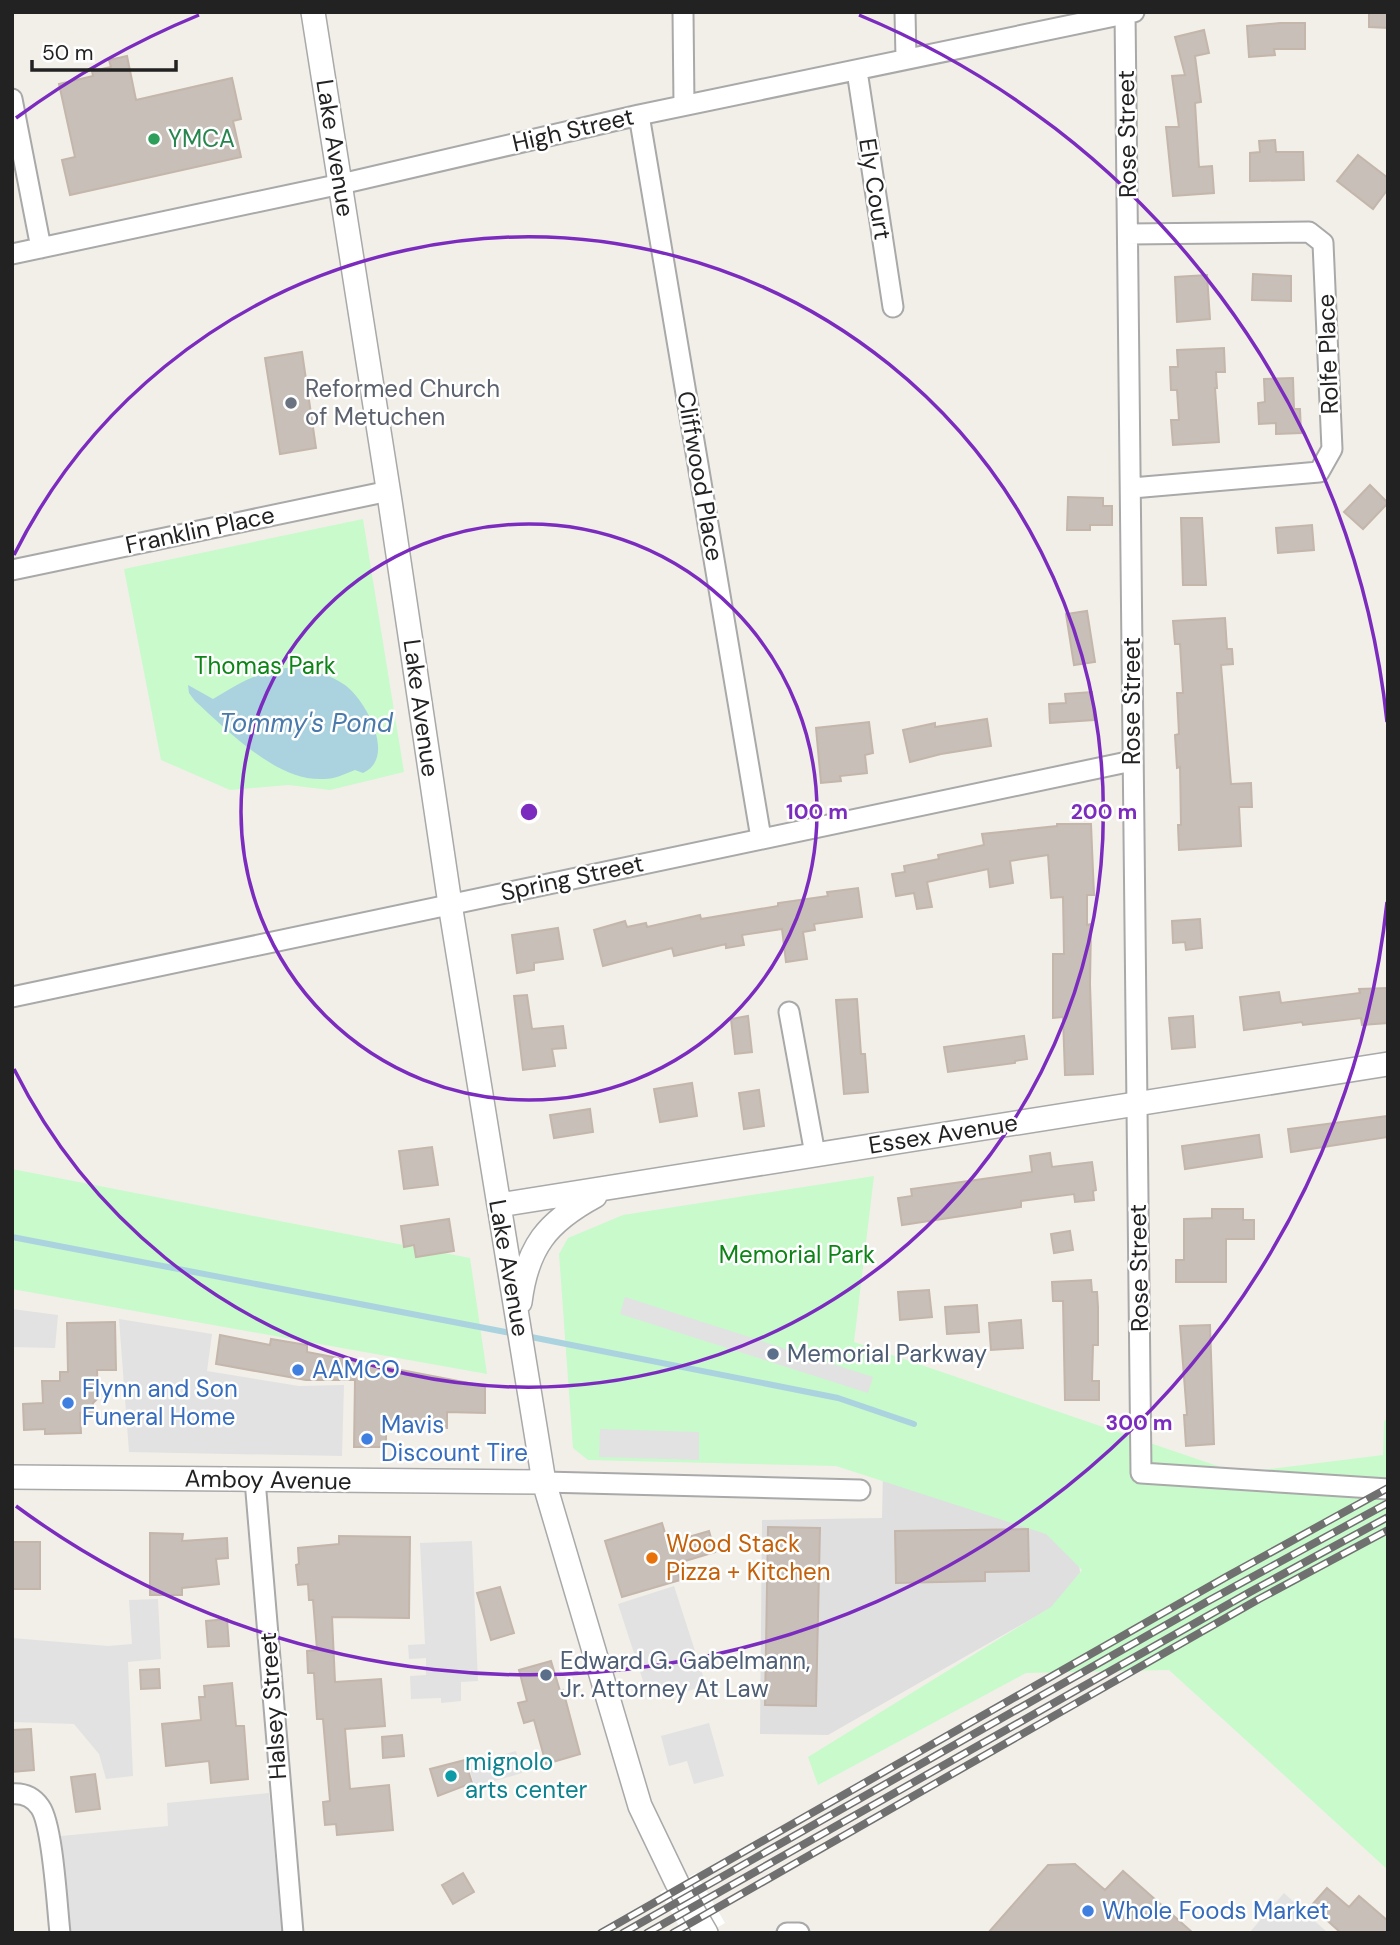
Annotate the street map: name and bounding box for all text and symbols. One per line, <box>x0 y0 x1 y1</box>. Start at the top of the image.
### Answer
scale bar <box>32 28 175 72</box>
text: 50 m <box>42 39 93 67</box>
street label: Rose Street <box>1110 70 1143 198</box>
street label: Lake Avenue <box>309 77 362 219</box>
street label: High Street <box>509 100 637 159</box>
place label: YMCA <box>168 123 235 154</box>
marker: YMCA <box>146 131 162 147</box>
street label: Ely Court <box>852 136 899 242</box>
street label: Rolfe Place <box>1310 293 1345 415</box>
place label: Reformed Church of Metuchen <box>305 373 500 432</box>
street label: Cliffwood Place <box>670 388 731 563</box>
marker: Reformed Church of Metuchen <box>283 395 299 411</box>
street label: Franklin Place <box>123 499 277 560</box>
street label: Lake Avenue <box>397 637 446 779</box>
street label: Rose Street <box>1116 637 1147 765</box>
park label: Thomas Park <box>194 650 336 681</box>
water label: Tommy's Pond <box>219 706 394 740</box>
text: 100 m <box>786 798 848 826</box>
text: 200 m <box>1071 798 1137 826</box>
centre of rings <box>517 800 541 824</box>
street label: Spring Street <box>498 847 646 908</box>
street label: Essex Avenue <box>866 1106 1020 1161</box>
street label: Lake Avenue <box>482 1197 537 1339</box>
street label: Rose Street <box>1122 1204 1155 1332</box>
park label: Memorial Park <box>719 1239 875 1270</box>
place label: Memorial Parkway <box>787 1338 987 1369</box>
marker: Memorial Parkway <box>765 1346 781 1362</box>
place label: AAMCO <box>312 1354 400 1385</box>
marker: AAMCO <box>290 1362 306 1378</box>
place label: Flynn and Son Funeral Home <box>82 1373 238 1432</box>
marker: Flynn and Son Funeral Home <box>60 1395 76 1411</box>
place label: Mavis Discount Tire <box>381 1409 528 1468</box>
text: 300 m <box>1106 1409 1172 1437</box>
marker: Mavis Discount Tire <box>359 1431 375 1447</box>
street label: Amboy Avenue <box>184 1463 352 1496</box>
place label: Wood Stack Pizza + Kitchen <box>666 1528 830 1587</box>
marker: Wood Stack Pizza + Kitchen <box>644 1550 660 1566</box>
street label: Halsey Street <box>252 1631 293 1781</box>
place label: Edward G. Gabelmann, Jr. Attorney At Law <box>560 1645 810 1704</box>
marker: Edward G. Gabelmann, Jr. Attorney At Law <box>538 1667 554 1683</box>
place label: mignolo arts center <box>465 1746 588 1805</box>
marker: mignolo arts center <box>443 1768 459 1784</box>
place label: Whole Foods Market <box>1102 1895 1329 1926</box>
marker: Whole Foods Market <box>1080 1903 1096 1919</box>

